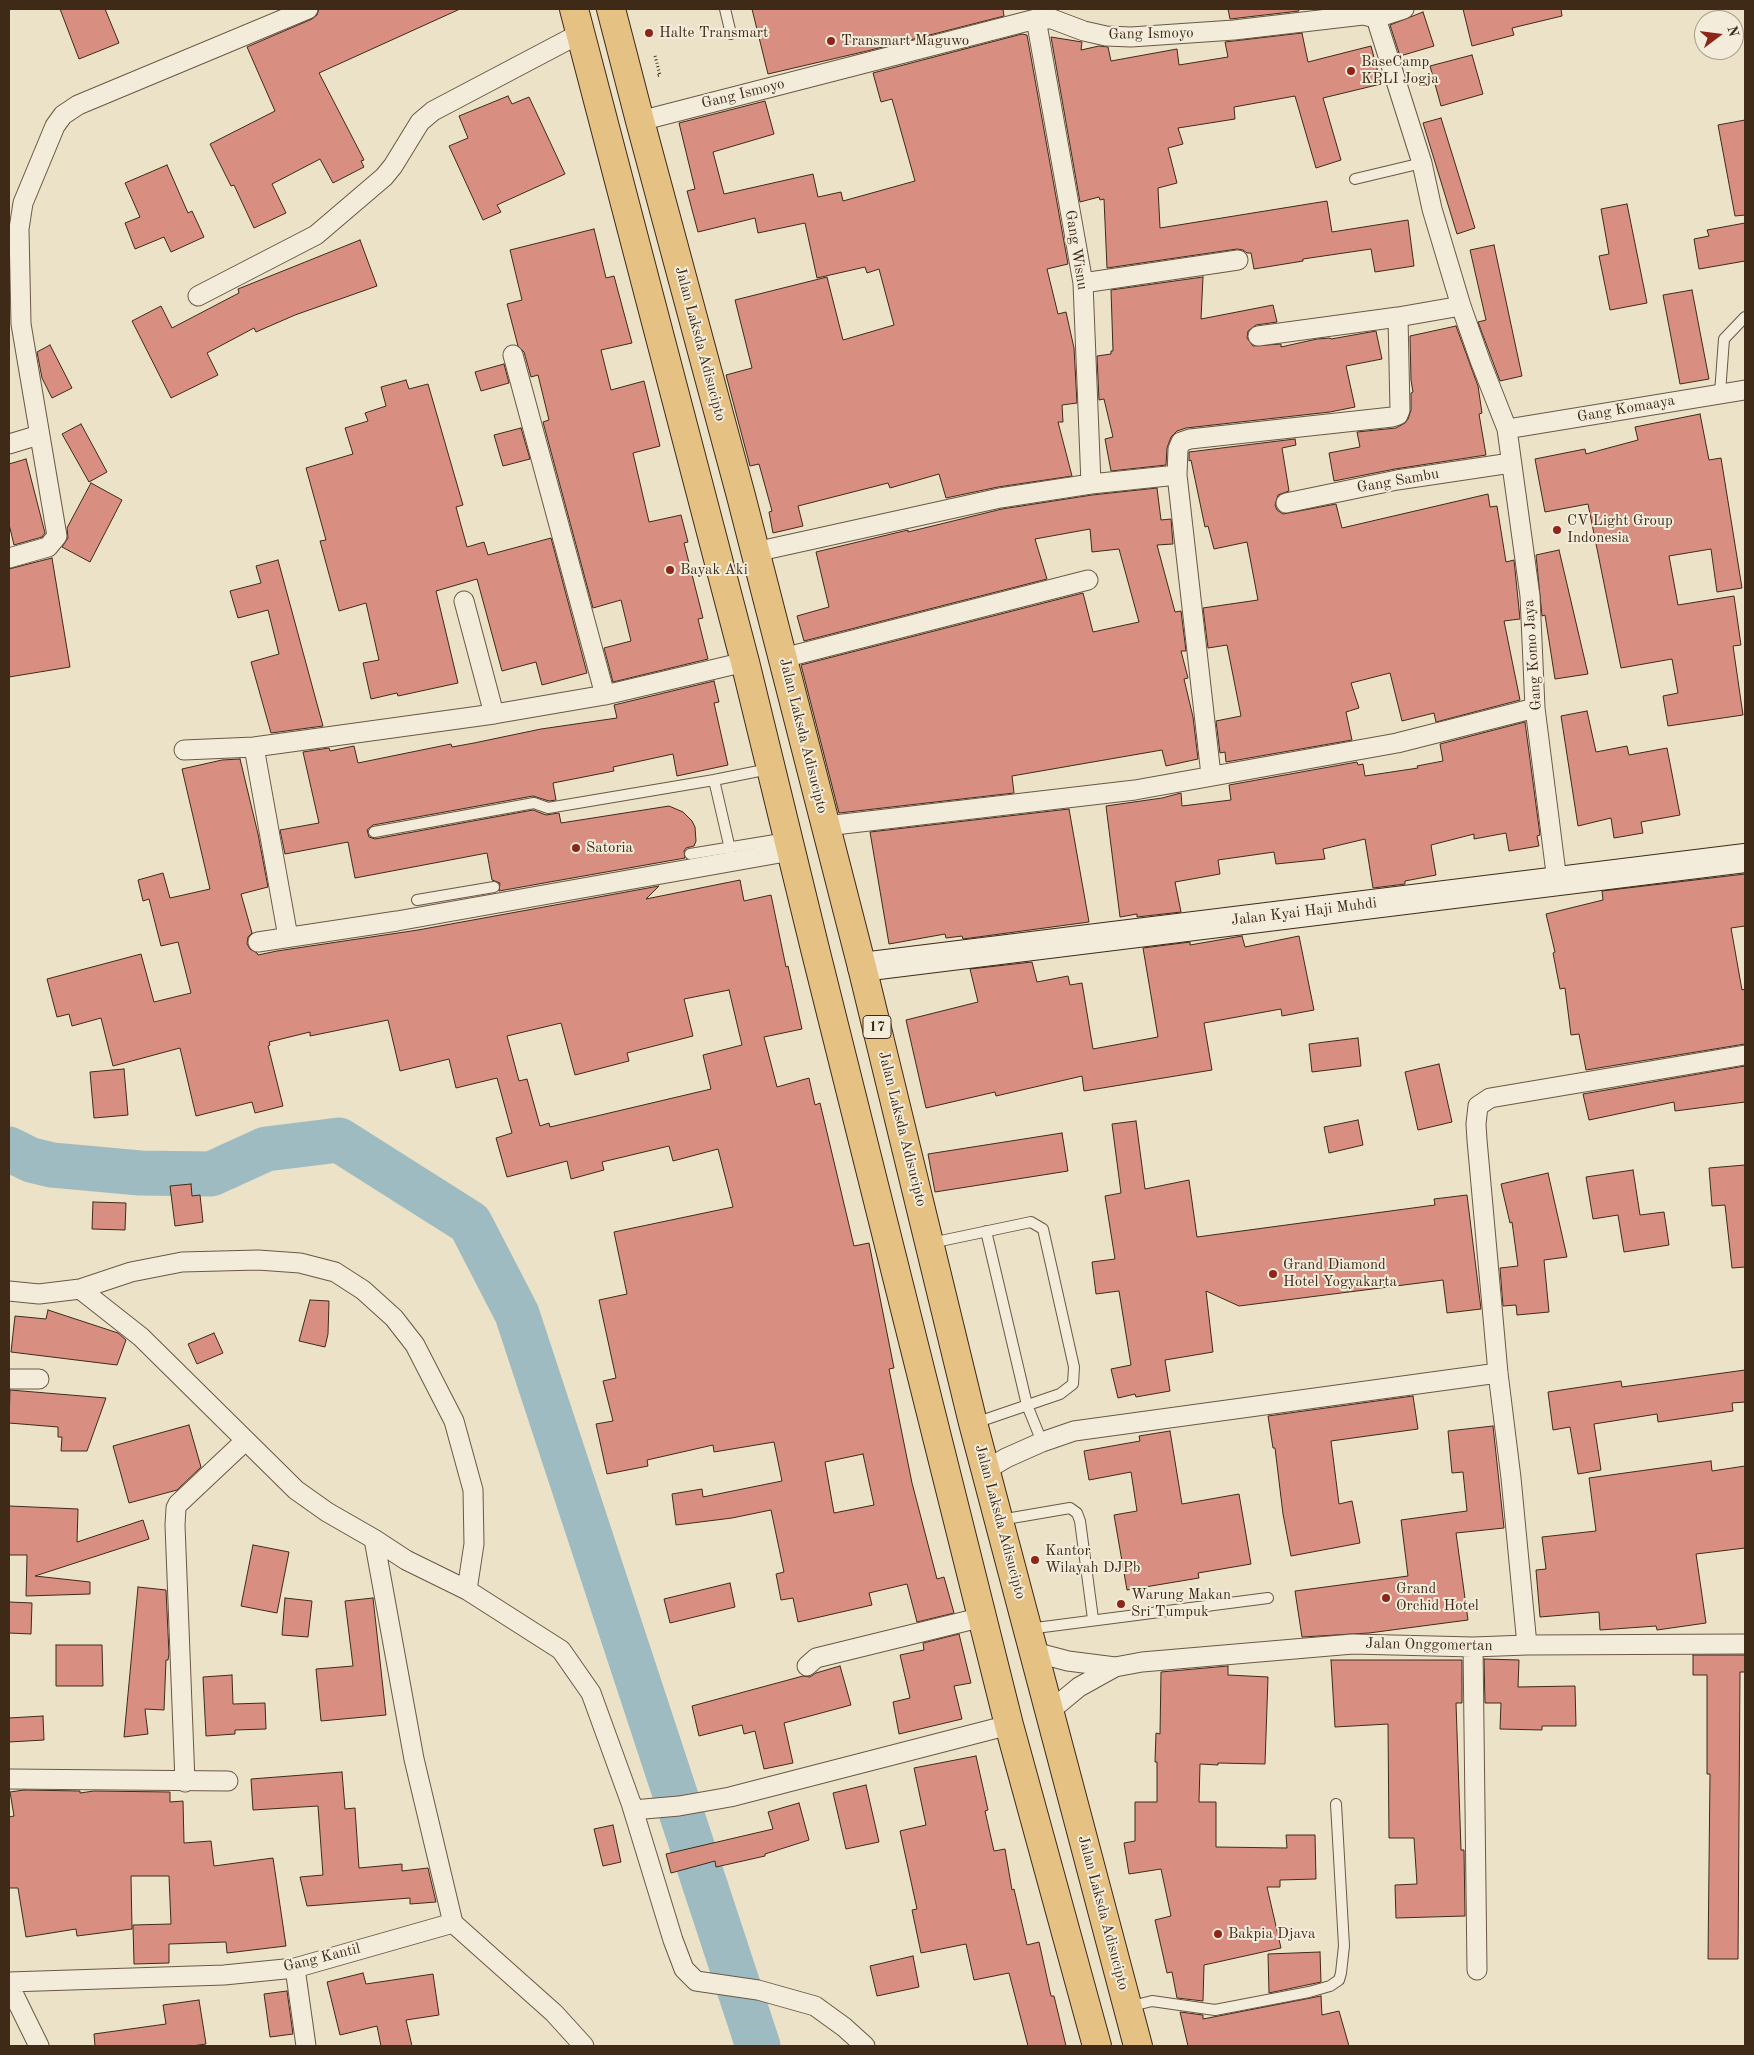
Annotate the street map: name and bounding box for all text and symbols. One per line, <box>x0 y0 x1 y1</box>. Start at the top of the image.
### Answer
north arrow <box>1694 10 1744 60</box>
place label: Halte Transmart <box>659 24 768 42</box>
street label: Gang Ismoyo <box>1108 24 1194 44</box>
text: N <box>1724 24 1741 38</box>
marker: Halte Transmart <box>643 27 655 39</box>
place label: Transmart Maguwo <box>841 32 969 50</box>
marker: Transmart Maguwo <box>825 35 837 47</box>
place label: BaseCamp KPLI Jogja <box>1361 53 1439 88</box>
marker: BaseCamp KPLI Jogja <box>1345 65 1357 77</box>
street label: Gang Ismoyo <box>700 75 786 113</box>
street label: Gang Wisnu <box>1061 209 1091 291</box>
street label: Jalan Laksda Adisucipto <box>671 265 729 423</box>
street label: Gang Komaaya <box>1576 392 1676 426</box>
street label: Gang Sambu <box>1356 465 1440 497</box>
place label: CV Light Group Indonesia <box>1567 512 1673 547</box>
marker: CV Light Group Indonesia <box>1551 524 1563 536</box>
place label: Bayak Aki <box>680 561 748 579</box>
marker: Bayak Aki <box>664 564 676 576</box>
street label: Gang Komo Jaya <box>1520 599 1546 711</box>
street label: Jalan Laksda Adisucipto <box>775 656 831 816</box>
place label: Satoria <box>586 839 633 857</box>
marker: Satoria <box>570 842 582 854</box>
street label: Jalan Kyai Haji Muhdi <box>1230 894 1378 930</box>
road number: 17 <box>863 1016 891 1038</box>
street label: Jalan Laksda Adisucipto <box>874 1049 930 1209</box>
place label: Grand Diamond Hotel Yogyakarta <box>1283 1256 1397 1291</box>
marker: Grand Diamond Hotel Yogyakarta <box>1267 1268 1279 1280</box>
street label: Jalan Laksda Adisucipto <box>971 1443 1029 1601</box>
place label: Kantor Wilayah DJPb <box>1045 1542 1141 1577</box>
marker: Kantor Wilayah DJPb <box>1029 1554 1041 1566</box>
place label: Grand Orchid Hotel <box>1396 1580 1479 1615</box>
place label: Warung Makan Sri Tumpuk <box>1131 1586 1231 1621</box>
marker: Grand Orchid Hotel <box>1380 1592 1392 1604</box>
marker: Warung Makan Sri Tumpuk <box>1115 1598 1127 1610</box>
street label: Jalan Onggomertan <box>1365 1635 1493 1655</box>
street label: Jalan Laksda Adisucipto <box>1074 1834 1132 1992</box>
place label: Bakpia Djava <box>1228 1925 1315 1943</box>
marker: Bakpia Djava <box>1212 1928 1224 1940</box>
street label: Gang Kantil <box>282 1940 362 1976</box>

